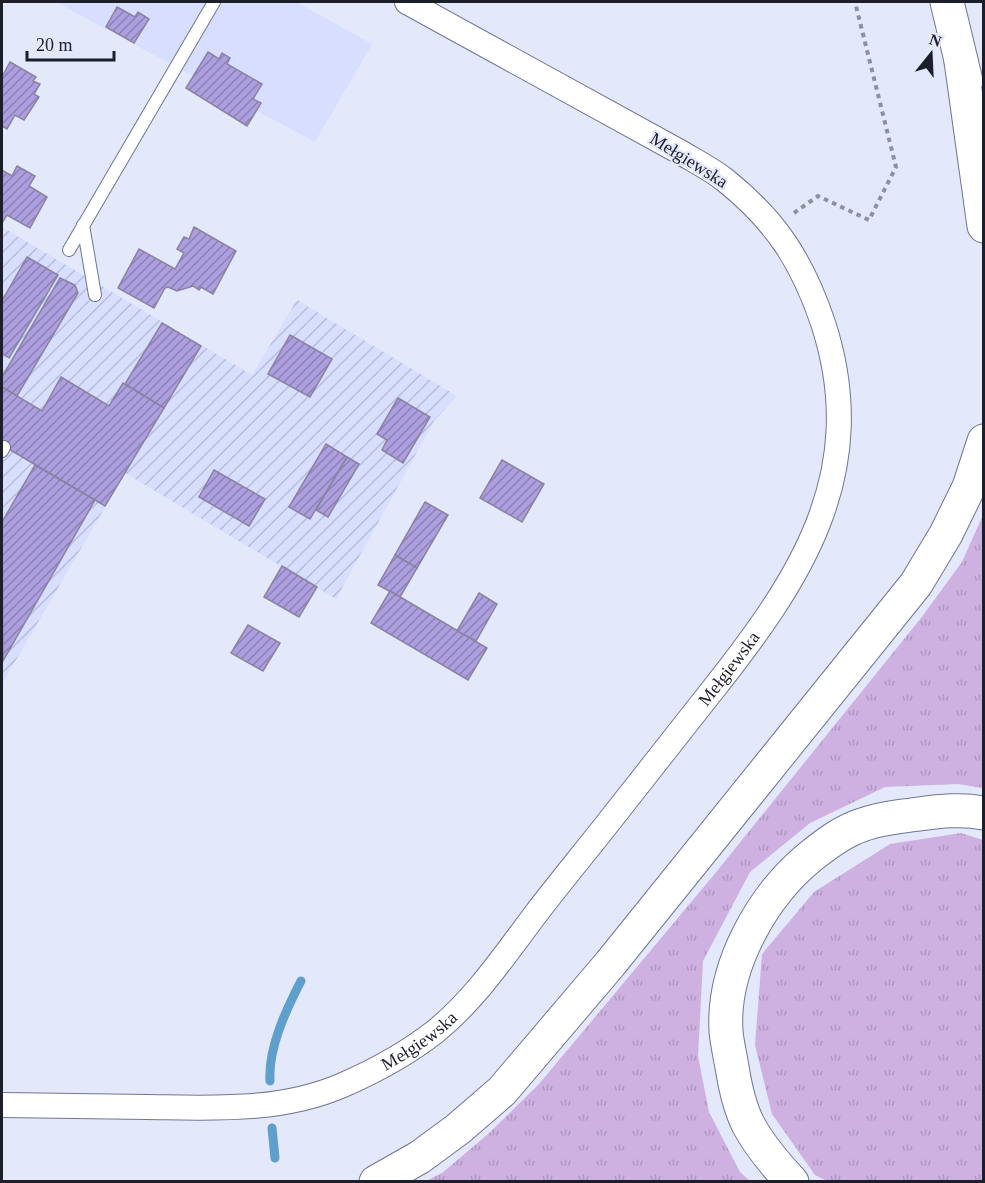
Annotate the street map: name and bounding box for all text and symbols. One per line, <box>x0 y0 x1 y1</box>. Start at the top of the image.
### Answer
scale bar <box>27 24 114 62</box>
north arrow <box>901 24 961 84</box>
text: N <box>927 30 944 50</box>
text: 20 m <box>36 35 73 55</box>
street label: Mełgiewska <box>646 128 732 192</box>
street label: Mełgiewska <box>694 628 764 710</box>
street label: Mełgiewska <box>378 1007 461 1074</box>

